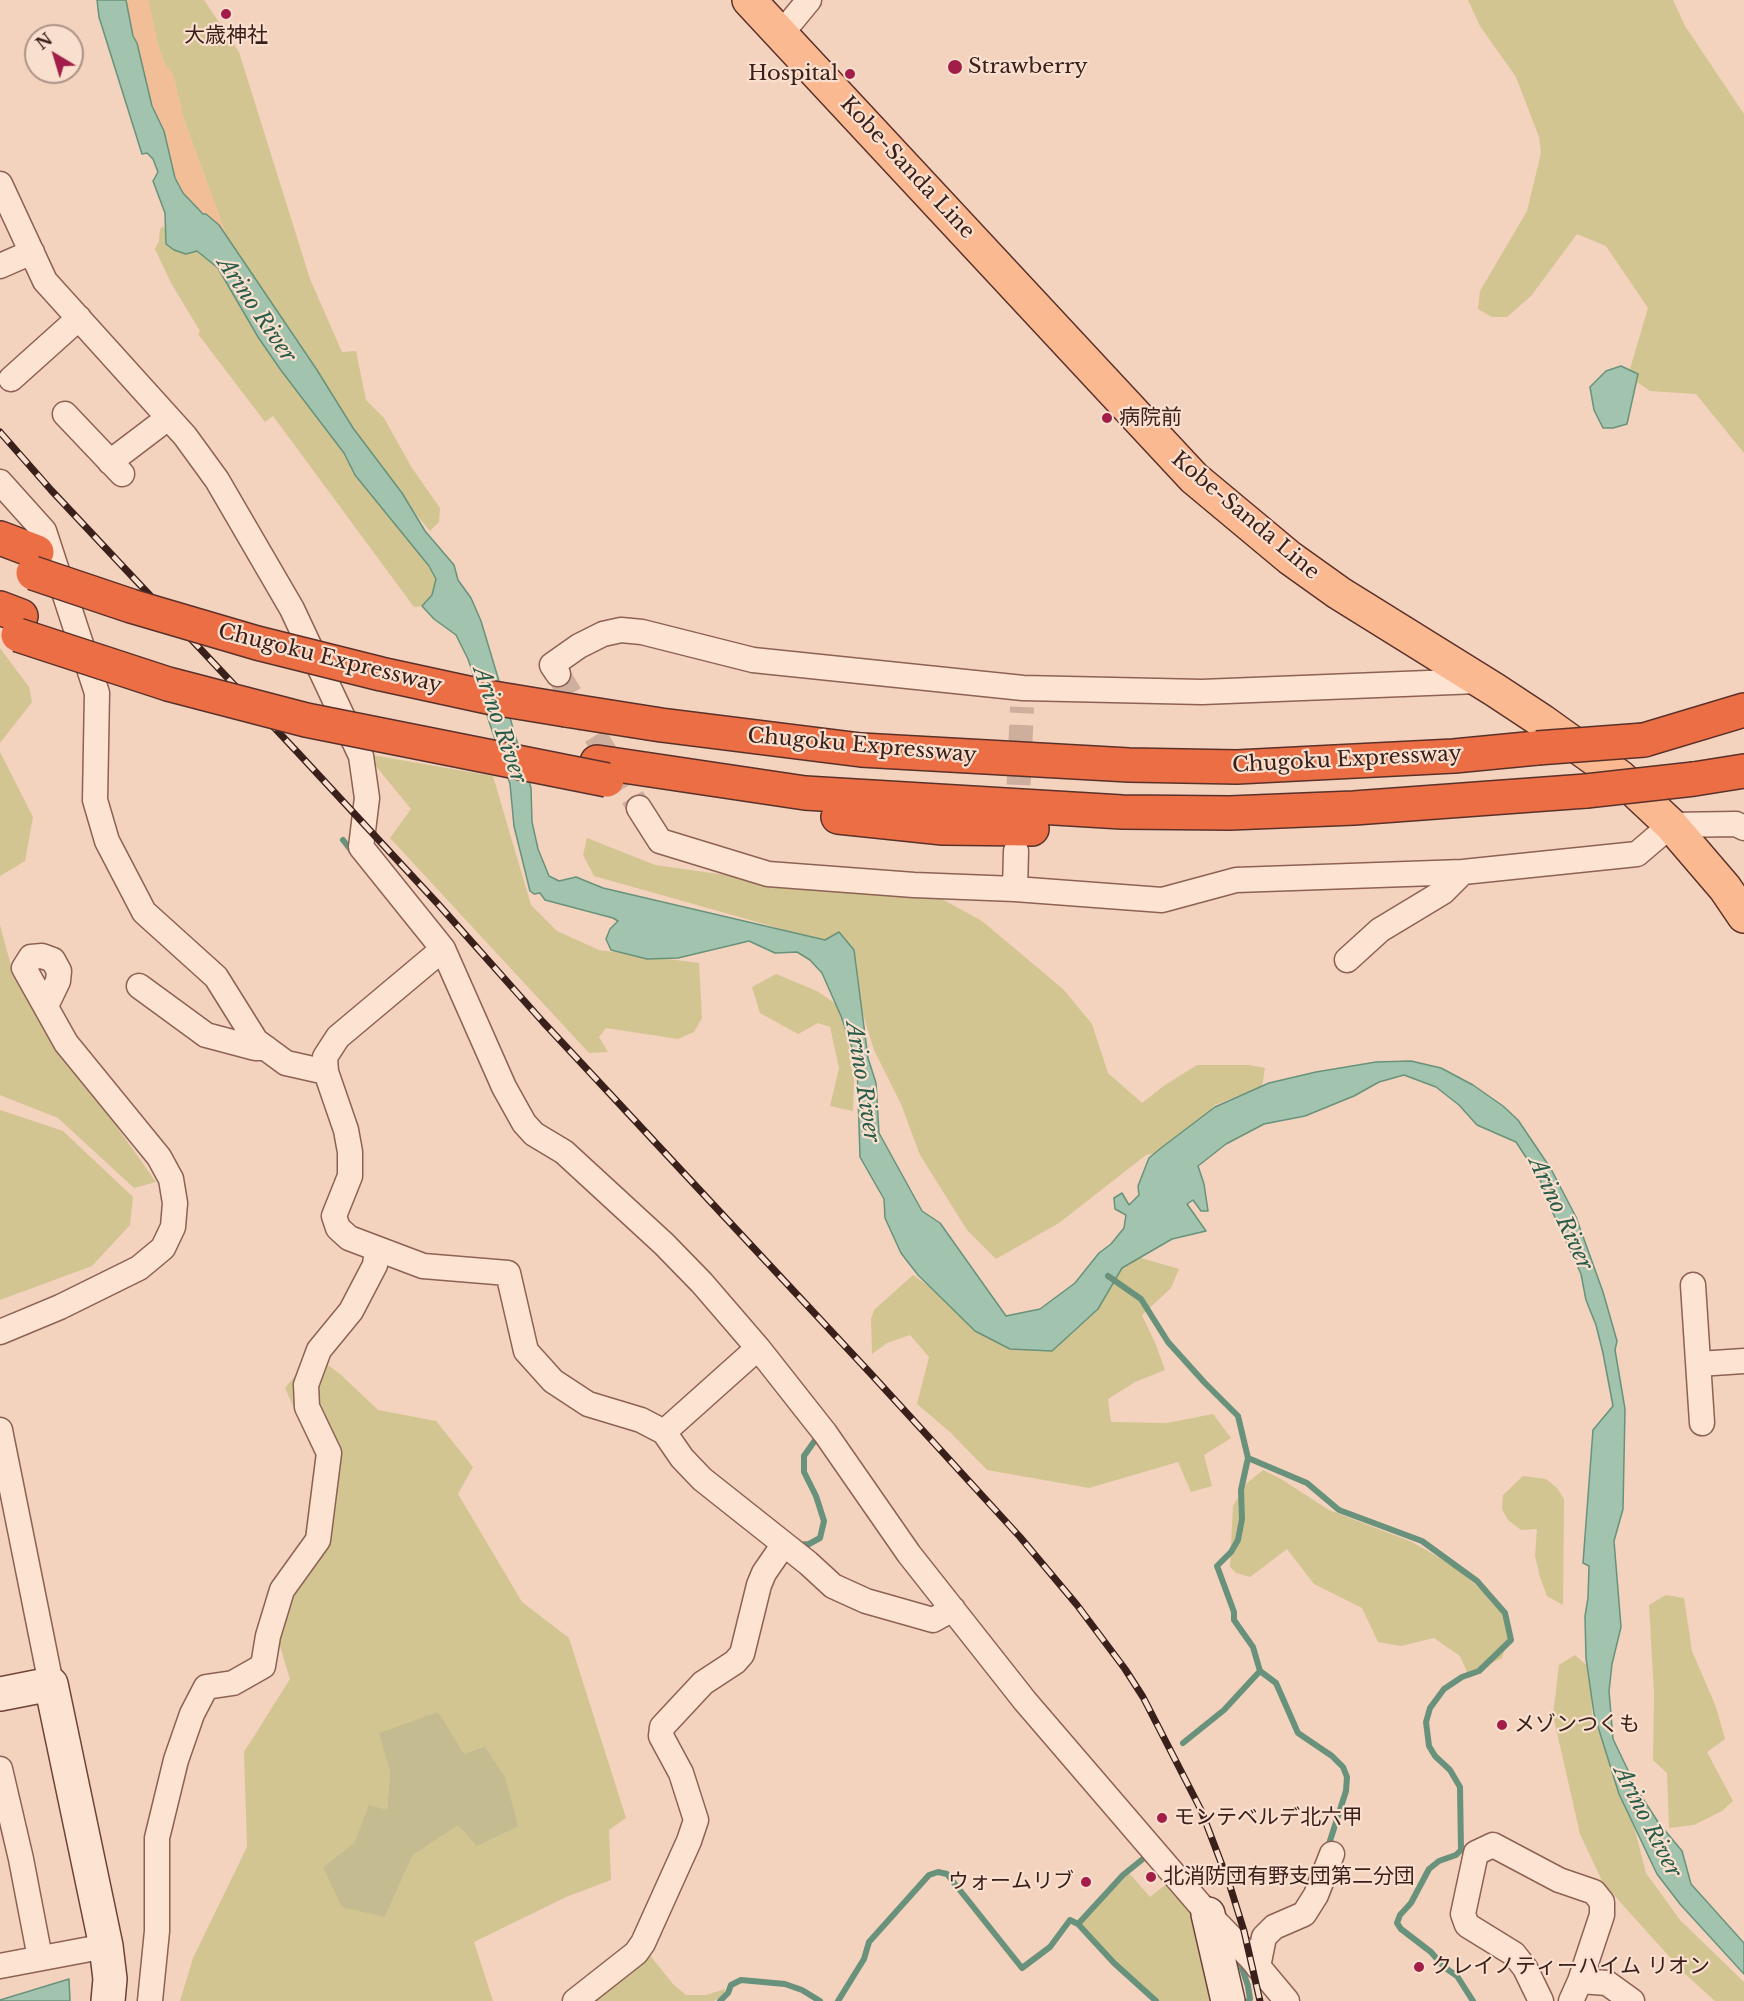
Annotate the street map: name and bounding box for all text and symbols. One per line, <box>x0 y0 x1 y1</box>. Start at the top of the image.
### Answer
marker: 大歳神社 <box>219 7 233 21</box>
place label: 大歳神社 <box>184 23 268 49</box>
north arrow <box>24 24 84 84</box>
text: N <box>32 29 56 54</box>
place label: Strawberry <box>968 54 1088 80</box>
marker: Strawberry <box>946 58 964 76</box>
place label: Hospital <box>748 61 838 87</box>
marker: Hospital <box>843 67 857 81</box>
street label: Kobe-Sanda Line <box>835 92 979 244</box>
water label: Arino River <box>211 252 301 368</box>
place label: 病院前 <box>1119 405 1182 431</box>
marker: 病院前 <box>1100 411 1114 425</box>
street label: Kobe-Sanda Line <box>1166 447 1324 585</box>
street label: Chugoku Expressway <box>215 619 445 699</box>
water label: Arino River <box>467 663 531 787</box>
street label: Chugoku Expressway <box>746 723 978 769</box>
street label: Chugoku Expressway <box>1232 741 1462 779</box>
water label: Arino River <box>839 1020 885 1144</box>
water label: Arino River <box>1522 1153 1598 1275</box>
place label: メゾンつくも <box>1514 1712 1640 1738</box>
marker: メゾンつくも <box>1495 1718 1509 1732</box>
water label: Arino River <box>1608 1762 1686 1882</box>
place label: モンテベルデ北六甲 <box>1174 1805 1363 1831</box>
marker: モンテベルデ北六甲 <box>1155 1811 1169 1825</box>
place label: 北消防団有野支団第二分団 <box>1163 1864 1415 1890</box>
place label: ウォームリブ <box>948 1869 1074 1895</box>
marker: 北消防団有野支団第二分団 <box>1144 1870 1158 1884</box>
marker: ウォームリブ <box>1079 1875 1093 1889</box>
place label: クレイノティーハイム リオン <box>1431 1954 1710 1980</box>
marker: クレイノティーハイム リオン <box>1412 1960 1426 1974</box>

